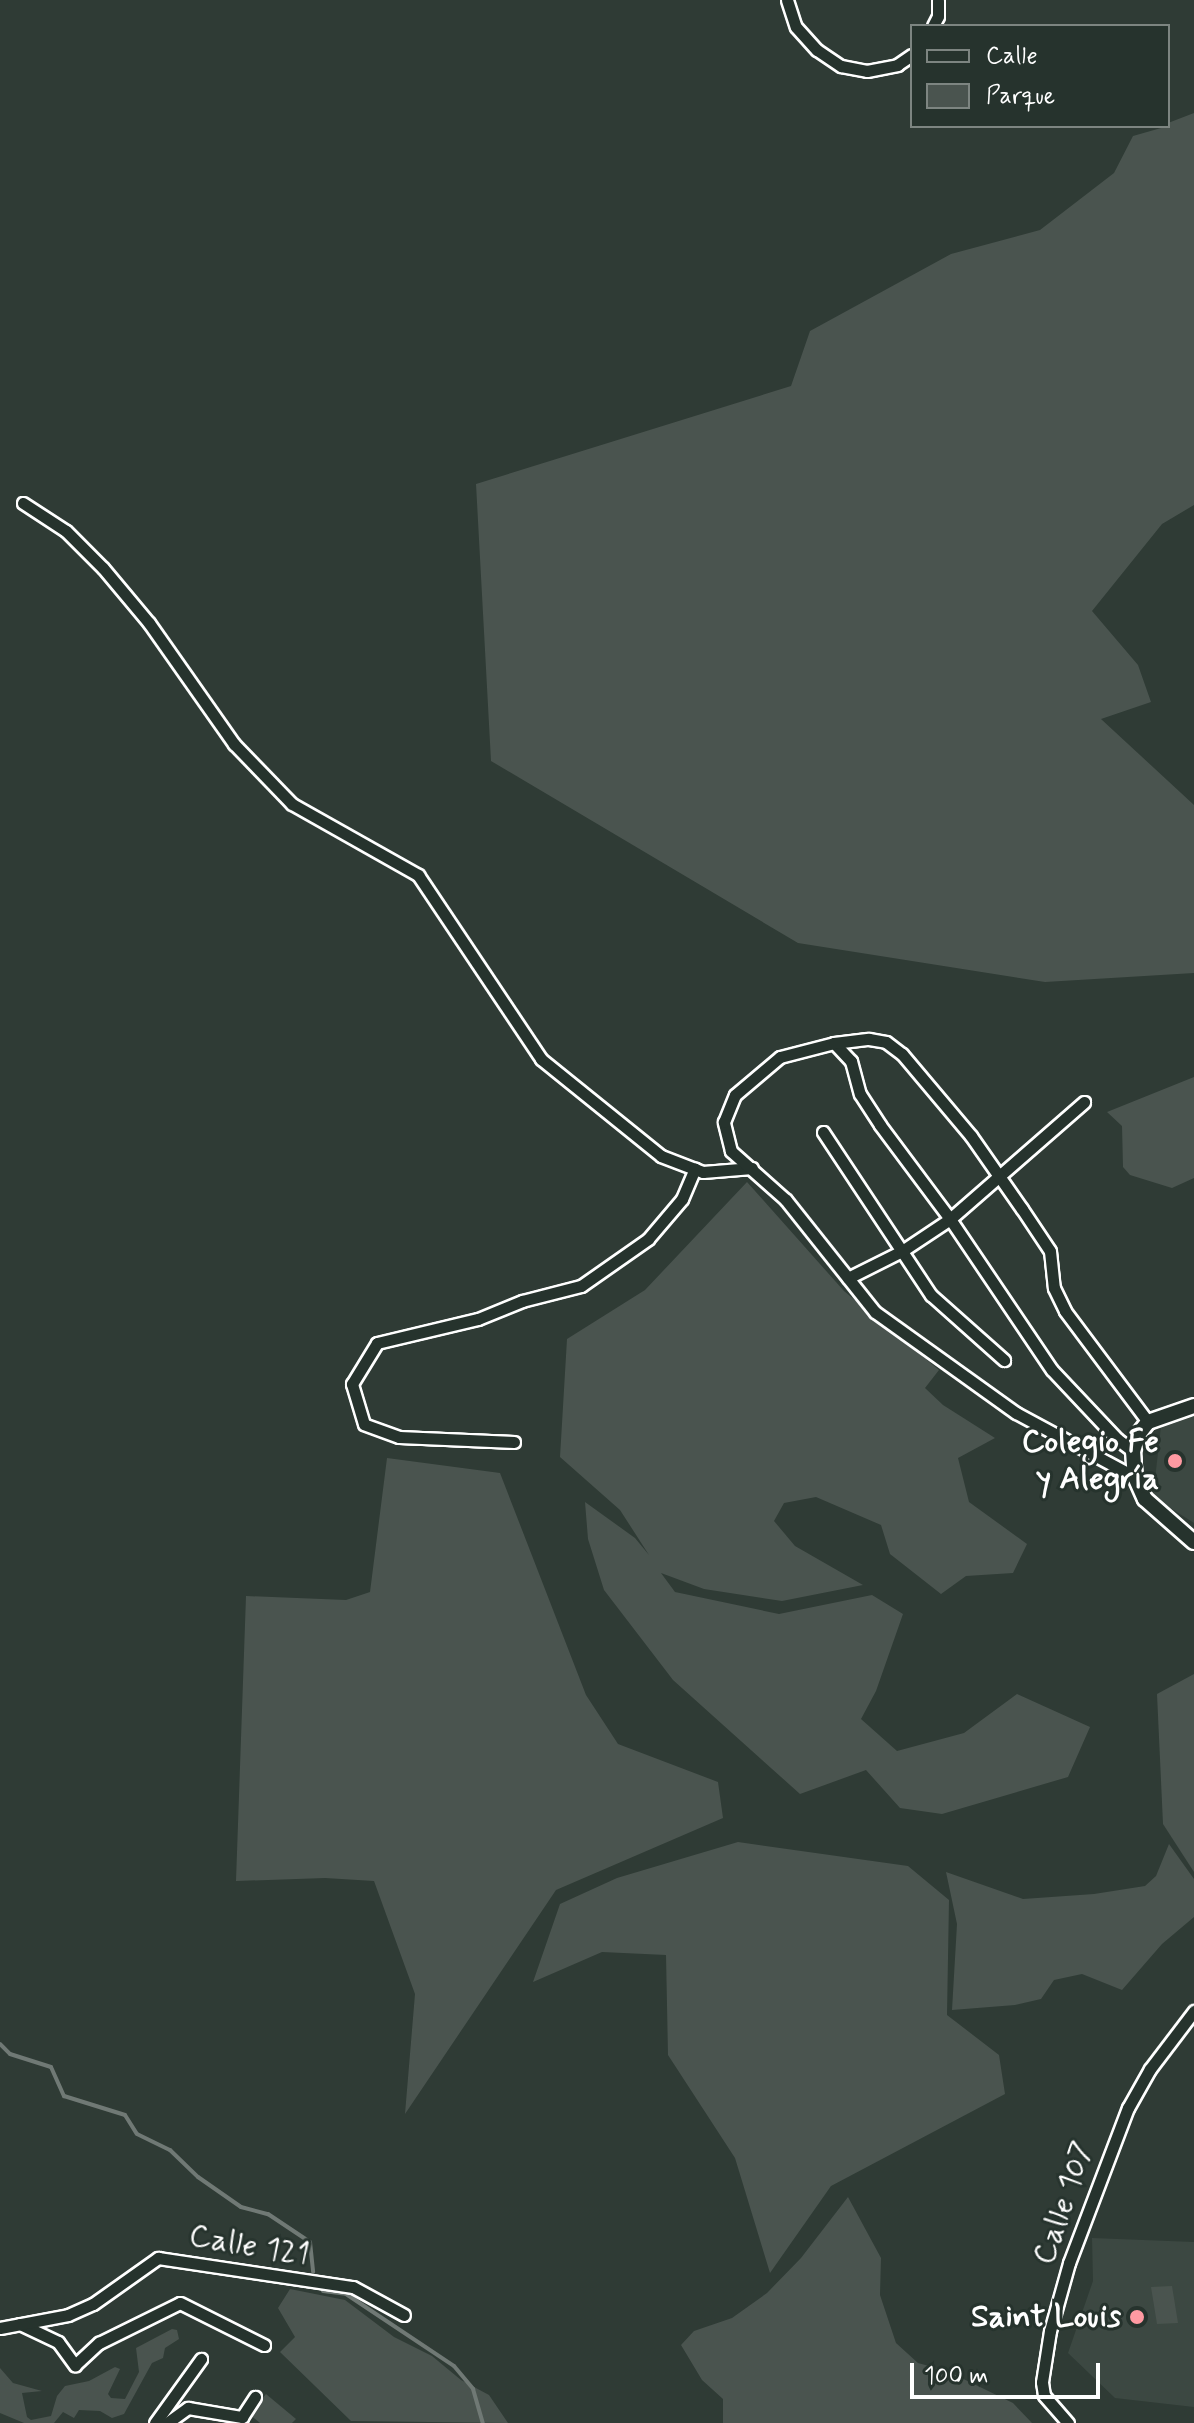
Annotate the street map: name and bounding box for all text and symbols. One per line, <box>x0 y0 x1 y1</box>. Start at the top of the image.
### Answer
legend <box>910 24 1170 128</box>
text: Calle <box>986 41 1038 72</box>
text: Parque <box>986 81 1055 112</box>
place label: Colegio Fe y Alegría <box>1021 1424 1159 1499</box>
marker: Colegio Fe y Alegría <box>1166 1452 1184 1470</box>
street label: Calle 107 <box>1025 2136 1103 2270</box>
street label: Calle 121 <box>186 2217 312 2275</box>
place label: Saint Louis <box>971 2298 1121 2336</box>
marker: Saint Louis <box>1128 2308 1146 2326</box>
scale bar <box>914 2347 1104 2397</box>
text: 100 m <box>924 2361 988 2392</box>

